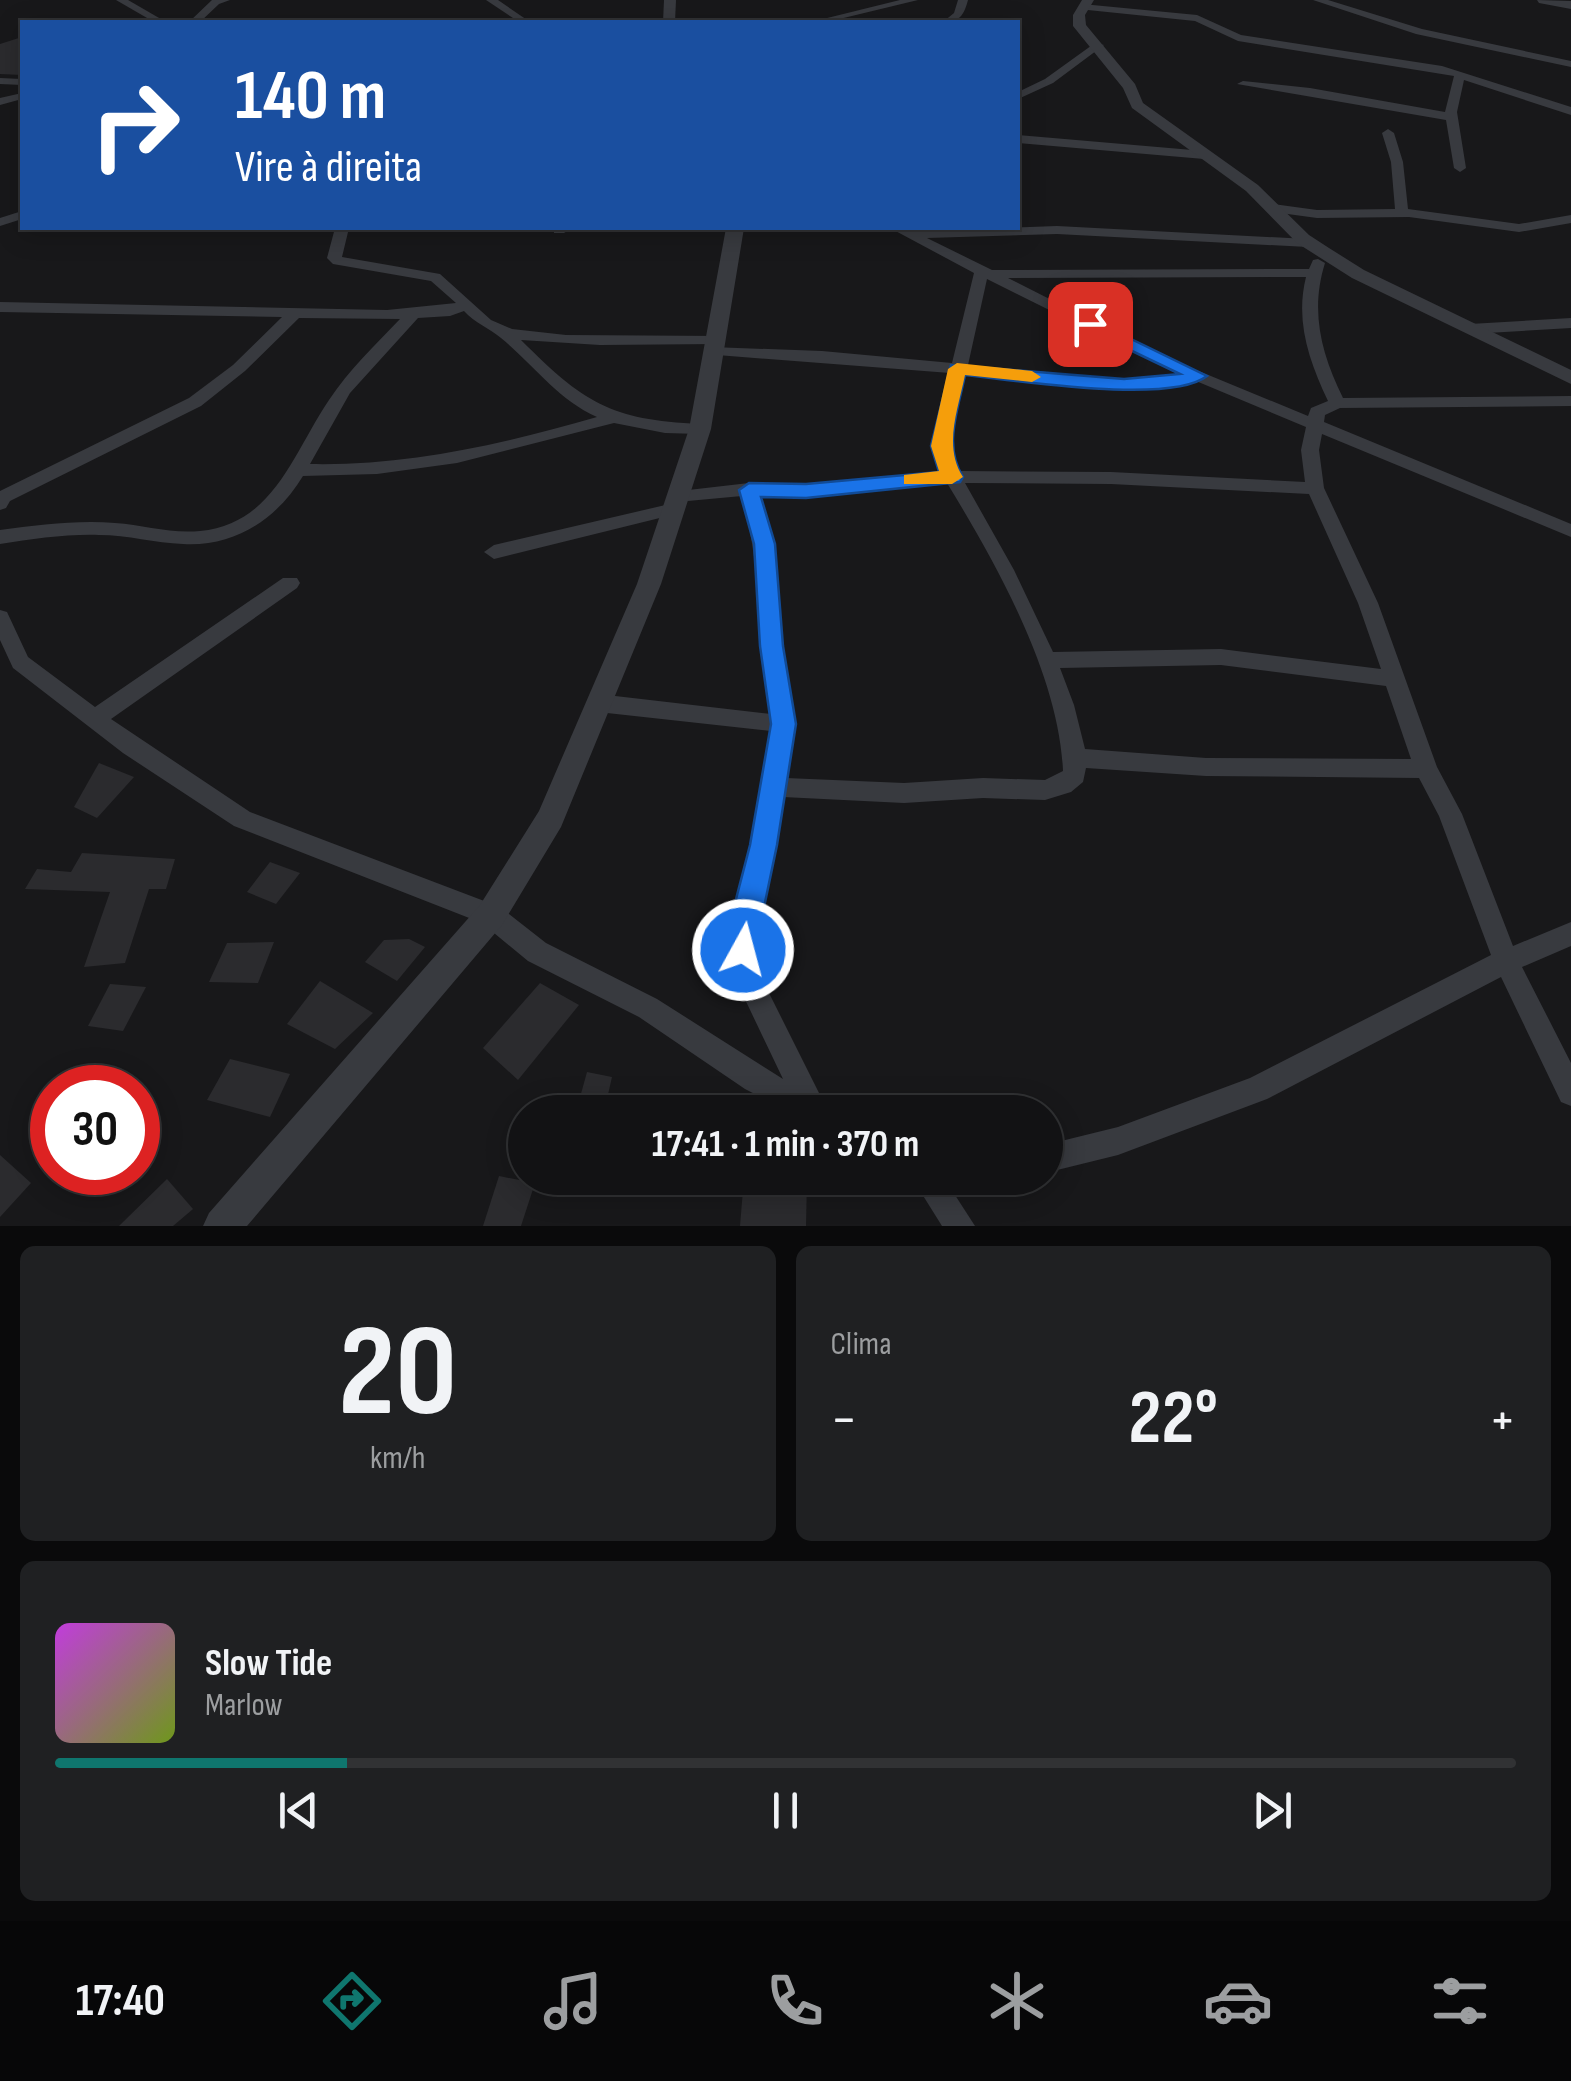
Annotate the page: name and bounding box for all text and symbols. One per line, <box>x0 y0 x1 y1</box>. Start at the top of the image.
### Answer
text: 140 m <box>235 55 386 139</box>
icon: right <box>70 60 200 190</box>
text: Vire à direita <box>235 140 422 195</box>
pin <box>1048 282 1133 367</box>
icon: arrive <box>1063 297 1118 352</box>
position arrow <box>691 898 795 1002</box>
speed limit sign: 30 <box>30 1065 160 1195</box>
text: 17:41 · 1 min · 370 m <box>652 1122 919 1167</box>
text: 20 <box>338 1296 457 1452</box>
text: Clima <box>831 1325 891 1364</box>
text: 22° <box>1129 1374 1218 1465</box>
text: − <box>831 1387 857 1454</box>
text: + <box>1489 1387 1516 1454</box>
text: km/h <box>370 1439 425 1478</box>
text: Slow Tide <box>205 1641 332 1686</box>
text: Marlow <box>205 1686 283 1725</box>
icon: previous <box>271 1783 326 1838</box>
icon: pause <box>758 1783 813 1838</box>
icon: next <box>1245 1783 1300 1838</box>
icon: directions <box>317 1966 387 2036</box>
icon: music <box>538 1966 608 2036</box>
icon: phone <box>760 1966 830 2036</box>
icon: climate <box>982 1966 1052 2036</box>
icon: car <box>1203 1966 1273 2036</box>
icon: filters <box>1425 1966 1495 2036</box>
text: 17:40 <box>76 1974 165 2029</box>

